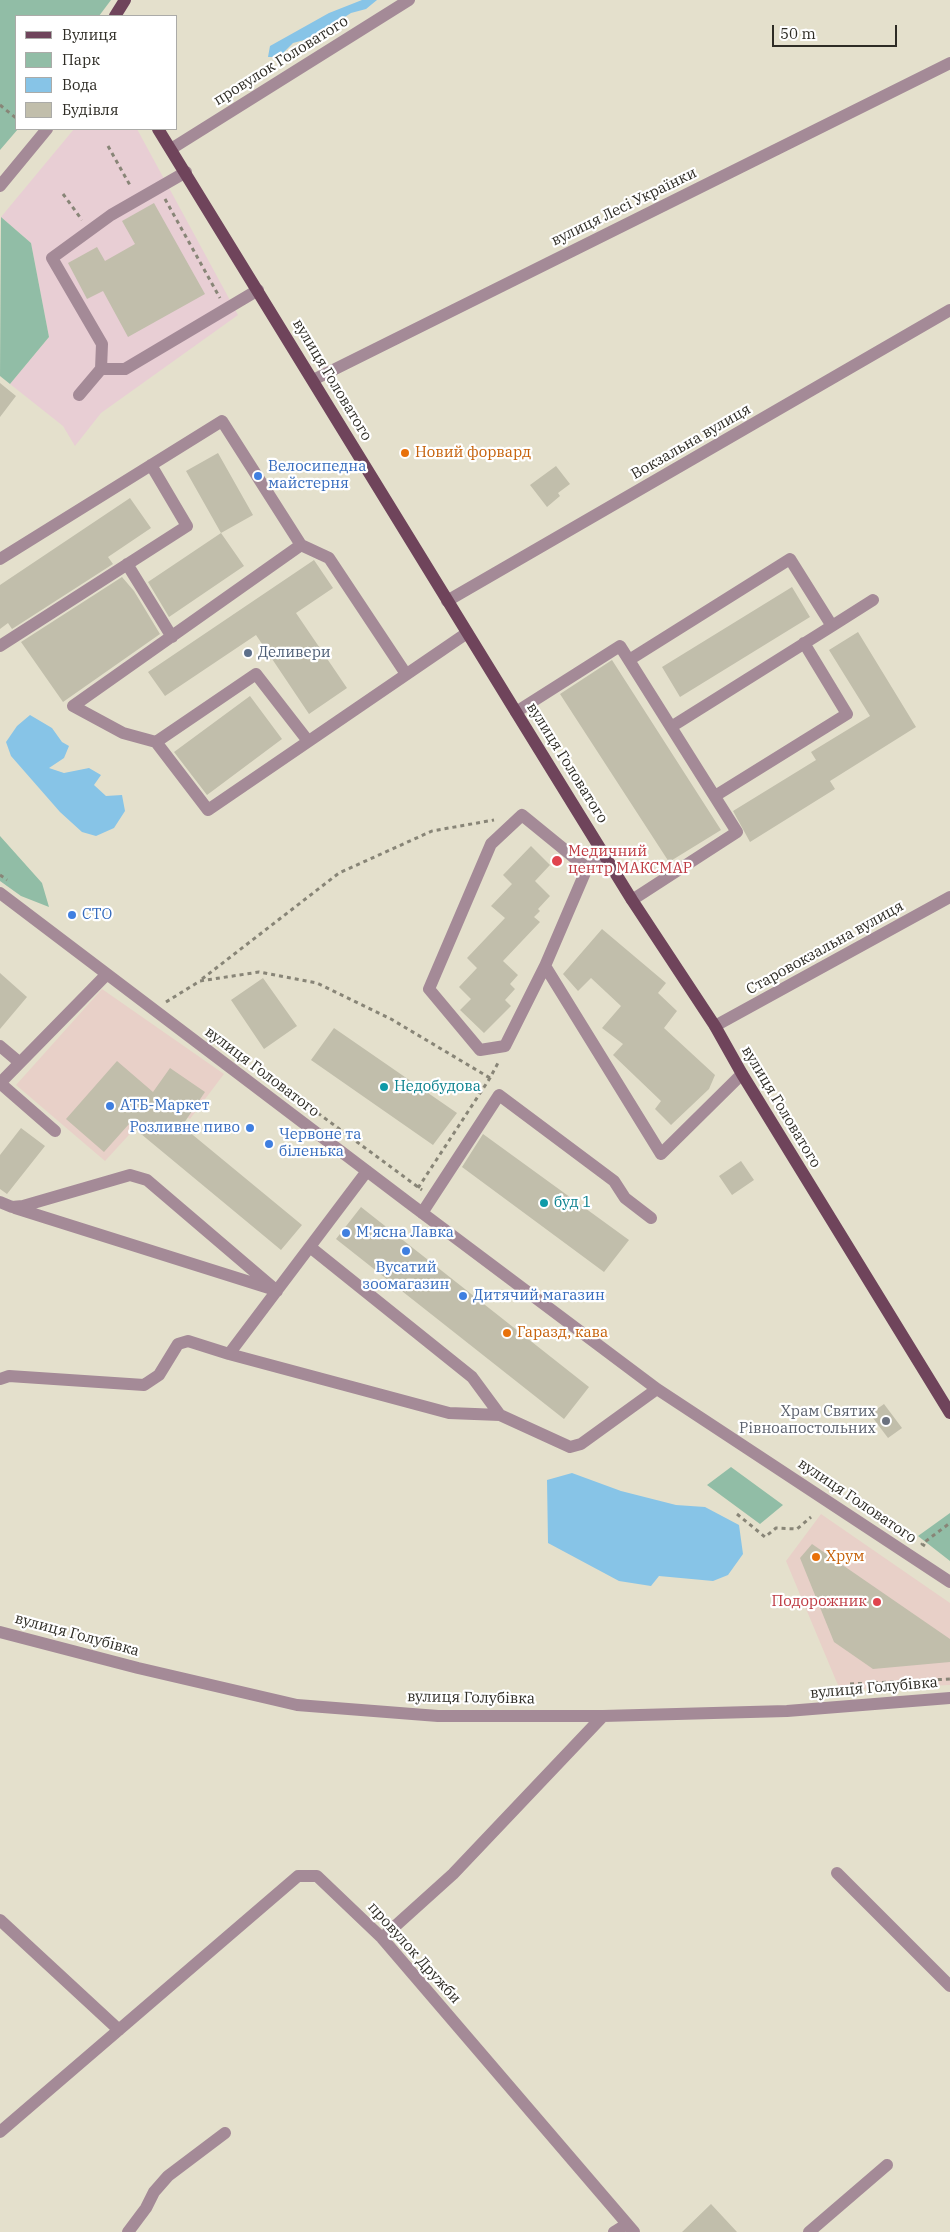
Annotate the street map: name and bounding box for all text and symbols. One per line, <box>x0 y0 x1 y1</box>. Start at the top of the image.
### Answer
street label: провулок Головатого <box>210 12 352 110</box>
legend <box>15 15 178 130</box>
scale bar <box>775 15 900 47</box>
text: 50 m <box>780 24 816 43</box>
text: Вулиця <box>62 25 117 44</box>
text: Парк <box>62 50 100 69</box>
text: Вода <box>62 75 98 94</box>
text: Будівля <box>62 100 119 119</box>
street label: вулиця Лесі Українки <box>548 164 700 250</box>
street label: вулиця Головатого <box>289 316 375 444</box>
street label: Вокзальна вулиця <box>628 400 754 484</box>
place label: Новий форвард <box>415 444 531 462</box>
marker: Новий форвард <box>399 447 411 459</box>
place label: Велосипедна майстерня <box>268 458 366 493</box>
marker: Велосипедна майстерня <box>252 470 264 482</box>
place label: Деливери <box>258 644 331 662</box>
marker: Деливери <box>242 647 254 659</box>
street label: вулиця Головатого <box>523 699 611 827</box>
place label: Медичний центр МАКСМАР <box>568 843 692 878</box>
marker: Медичний центр МАКСМАР <box>550 854 564 868</box>
street label: Старовокзальна вулиця <box>743 897 907 999</box>
place label: СТО <box>82 906 112 924</box>
marker: СТО <box>66 909 78 921</box>
street label: вулиця Головатого <box>201 1023 323 1121</box>
street label: вулиця Головатого <box>738 1043 824 1171</box>
place label: Недобудова <box>394 1078 481 1096</box>
marker: Недобудова <box>378 1081 390 1093</box>
place label: АТБ-Маркет <box>120 1097 209 1115</box>
marker: АТБ-Маркет <box>104 1100 116 1112</box>
place label: Розливне пиво <box>129 1119 240 1137</box>
marker: Розливне пиво <box>244 1122 256 1134</box>
place label: Червоне та біленька <box>279 1126 361 1161</box>
marker: Червоне та біленька <box>263 1138 275 1150</box>
place label: буд 1 <box>554 1194 591 1212</box>
marker: буд 1 <box>538 1197 550 1209</box>
place label: М'ясна Лавка <box>356 1224 454 1242</box>
marker: М'ясна Лавка <box>340 1227 352 1239</box>
marker: Вусатий зоомагазин <box>400 1245 412 1257</box>
place label: Вусатий зоомагазин <box>363 1259 449 1294</box>
place label: Дитячий магазин <box>473 1287 605 1305</box>
marker: Дитячий магазин <box>457 1290 469 1302</box>
place label: Гаразд, кава <box>517 1324 608 1342</box>
marker: Гаразд, кава <box>501 1327 513 1339</box>
place label: Храм Святих Рівноапостольних <box>739 1403 876 1438</box>
marker: Храм Святих Рівноапостольних <box>880 1415 892 1427</box>
street label: вулиця Головатого <box>794 1455 920 1547</box>
place label: Хрум <box>826 1548 864 1566</box>
marker: Хрум <box>810 1551 822 1563</box>
place label: Подорожник <box>771 1593 867 1611</box>
marker: Подорожник <box>871 1596 883 1608</box>
street label: вулиця Голубівка <box>13 1610 141 1660</box>
street label: вулиця Голубівка <box>809 1673 939 1703</box>
street label: вулиця Голубівка <box>407 1688 535 1708</box>
street label: провулок Дружби <box>364 1899 464 2007</box>

